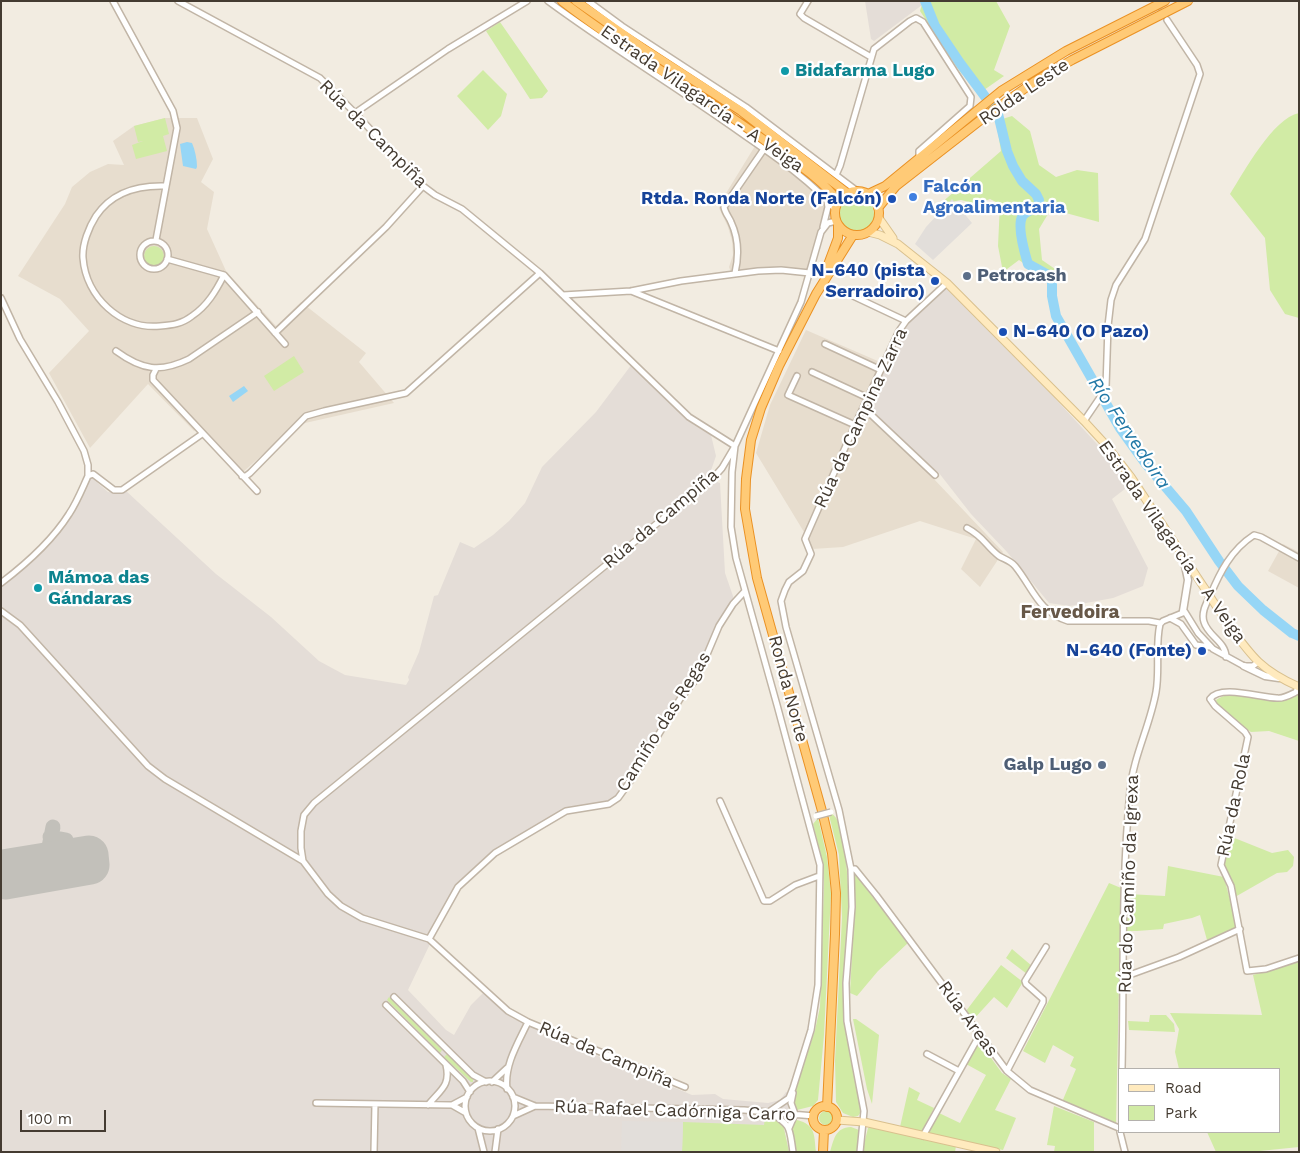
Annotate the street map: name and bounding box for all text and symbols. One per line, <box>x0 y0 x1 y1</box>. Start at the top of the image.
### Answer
street label: Estrada Vilagarcía - A Veiga <box>596 21 808 177</box>
street label: Rolda Leste <box>975 54 1073 130</box>
place label: Bidafarma Lugo <box>795 60 935 82</box>
marker: Bidafarma Lugo <box>779 65 791 77</box>
street label: Rúa da Campiña <box>314 75 432 193</box>
place label: Falcón Agroalimentaria <box>923 176 1065 218</box>
place label: Rtda. Ronda Norte (Falcón) <box>641 188 882 210</box>
marker: Falcón Agroalimentaria <box>907 191 919 203</box>
marker: Rtda. Ronda Norte (Falcón) <box>886 193 898 205</box>
place label: N-640 (pista Serradoiro) <box>811 260 925 302</box>
place label: Petrocash <box>977 265 1067 287</box>
marker: Petrocash <box>961 270 973 282</box>
marker: N-640 (pista Serradoiro) <box>929 275 941 287</box>
place label: N-640 (O Pazo) <box>1013 321 1149 343</box>
street label: Rúa da Campina Zarra <box>810 325 912 511</box>
marker: N-640 (O Pazo) <box>997 326 1009 338</box>
water label: Río Fervedoira <box>1083 373 1175 493</box>
street label: Estrada Vilagarcía - A Veiga <box>1094 436 1250 648</box>
street label: Rúa da Campiña <box>599 464 723 574</box>
place label: Mámoa das Gándaras <box>48 567 149 610</box>
marker: Mámoa das Gándaras <box>32 582 44 594</box>
district label: Fervedoira <box>1020 601 1120 623</box>
street label: Ronda Norte <box>763 633 813 745</box>
place label: N-640 (Fonte) <box>1066 640 1192 662</box>
marker: N-640 (Fonte) <box>1196 645 1208 657</box>
street label: Camiño das Regas <box>612 648 716 796</box>
street label: Rúa da Rola <box>1213 751 1255 859</box>
place label: Galp Lugo <box>1003 754 1092 776</box>
marker: Galp Lugo <box>1096 759 1108 771</box>
street label: Rúa do Camiño da Igrexa <box>1114 774 1144 994</box>
street label: Rúa Areas <box>933 977 1003 1061</box>
street label: Rúa da Campiña <box>536 1017 676 1093</box>
legend <box>1118 1068 1280 1133</box>
text: Road <box>1165 1079 1202 1097</box>
street label: Rúa Rafael Cadórniga Carro <box>554 1096 796 1126</box>
scale bar <box>22 1100 109 1132</box>
text: Park <box>1165 1104 1197 1122</box>
text: 100 m <box>28 1110 72 1128</box>

